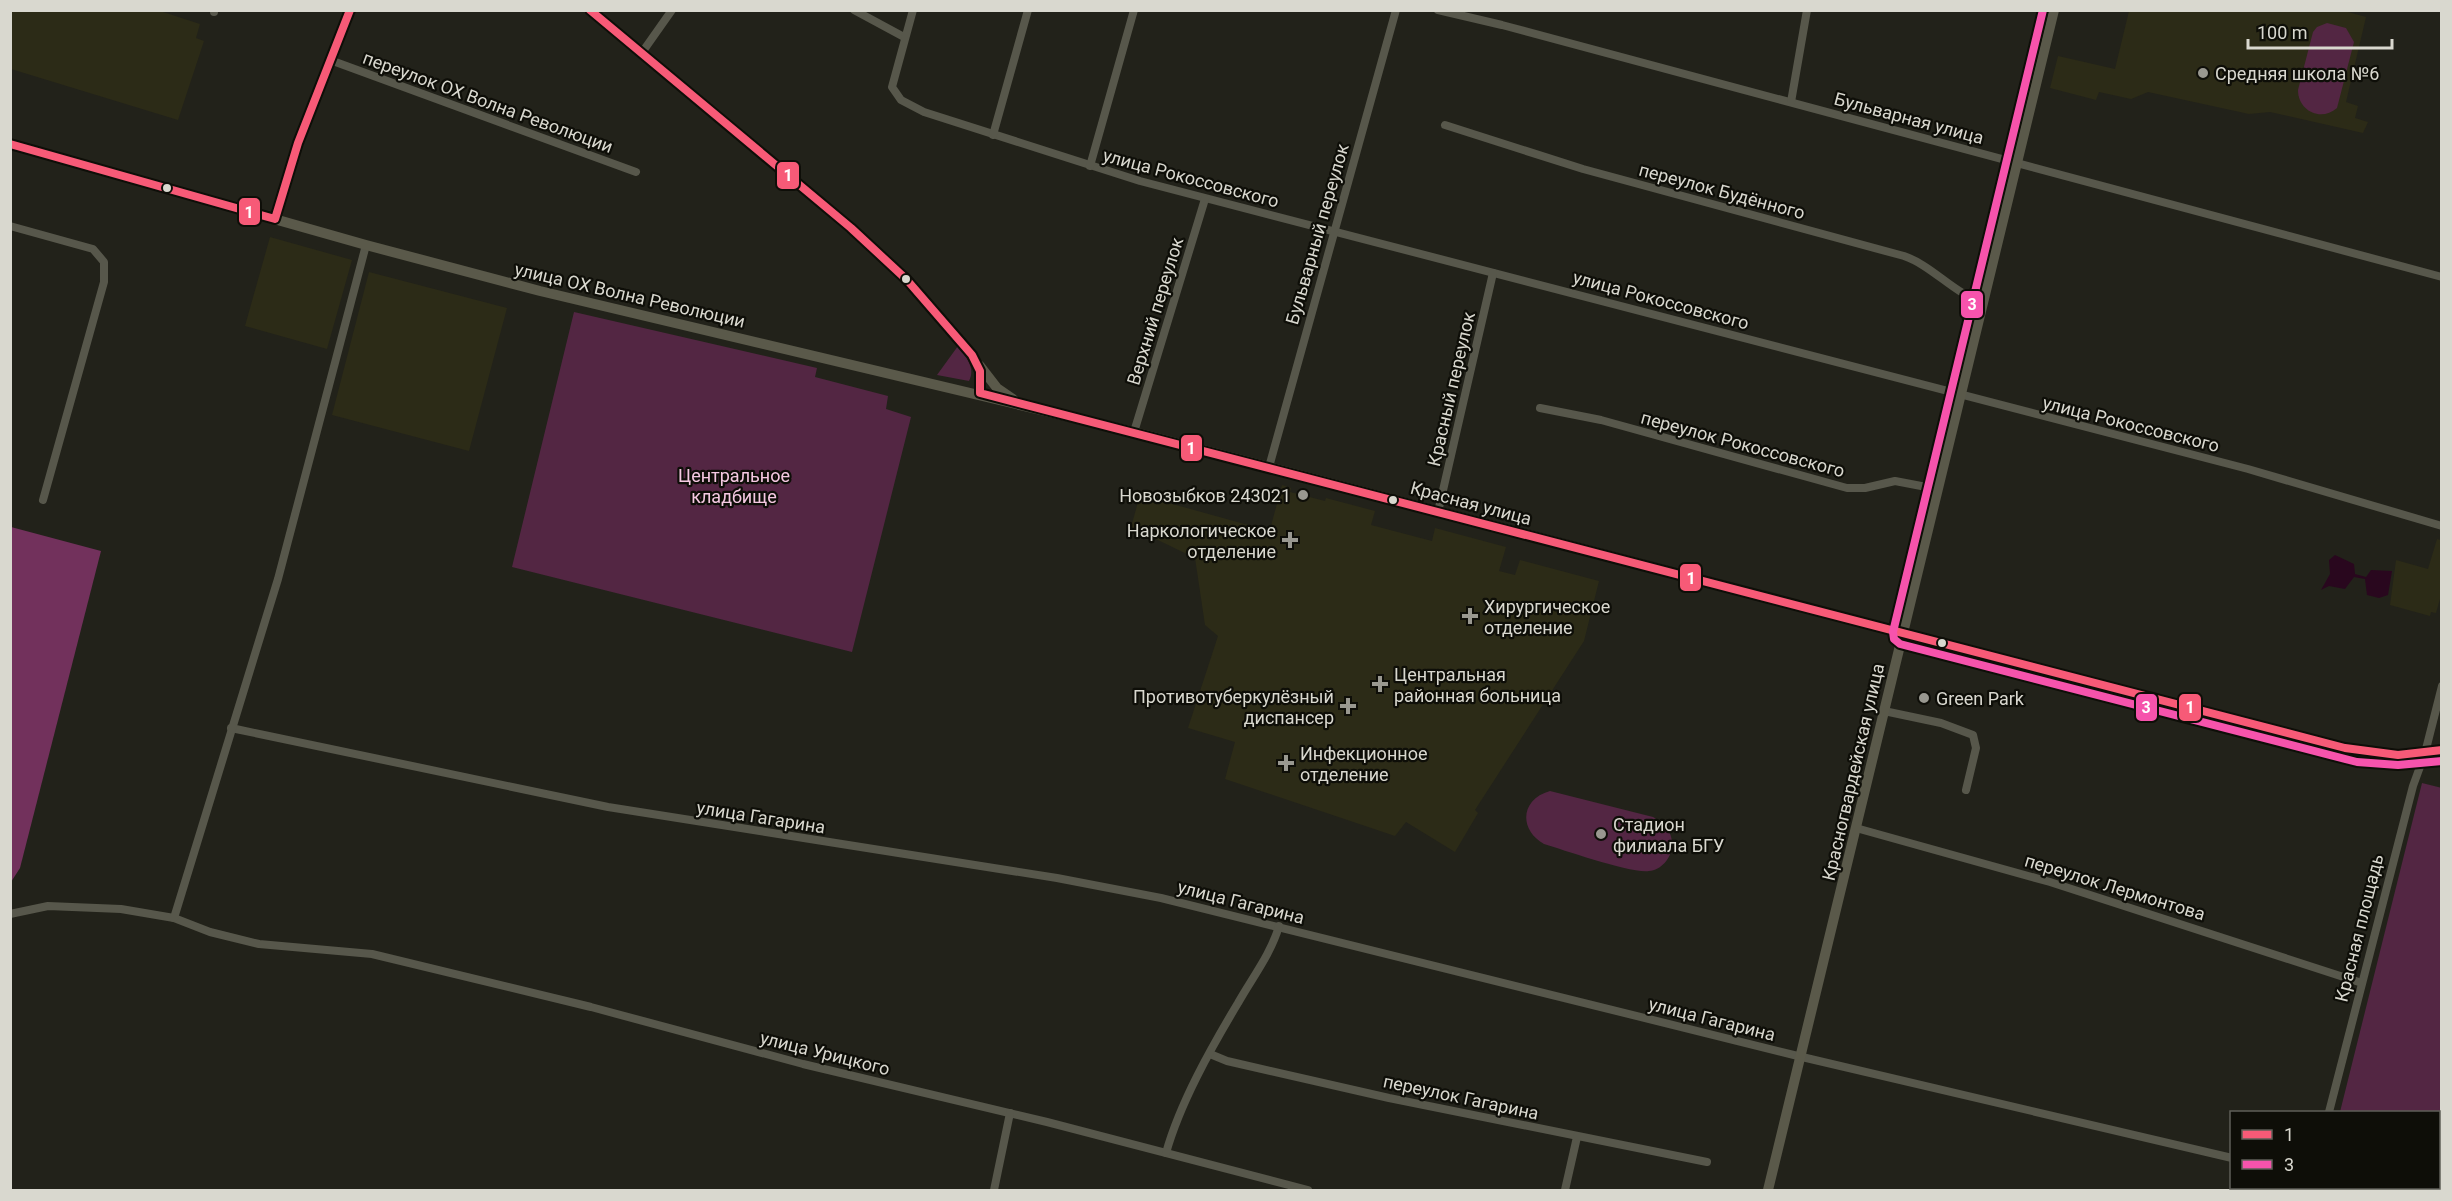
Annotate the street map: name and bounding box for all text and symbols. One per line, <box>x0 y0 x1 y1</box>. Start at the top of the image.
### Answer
scale bar <box>2248 12 2392 50</box>
text: 100 m <box>2257 22 2308 43</box>
street label: переулок ОХ Волна Революции <box>360 47 616 157</box>
place label: Средняя школа №6 <box>2215 63 2379 84</box>
marker: Средняя школа №6 <box>2196 66 2210 80</box>
street label: Бульварная улица <box>1832 88 1986 148</box>
street label: Бульварный переулок <box>1281 141 1353 327</box>
street label: улица Рокоссовского <box>1101 144 1281 212</box>
street label: переулок Будённого <box>1637 159 1807 223</box>
line badge: 1 <box>776 161 800 190</box>
text: 1 <box>783 166 793 185</box>
unlabelled marker <box>161 182 173 194</box>
line badge: 1 <box>238 197 261 226</box>
text: 1 <box>244 203 254 222</box>
street label: Верхний переулок <box>1123 234 1188 387</box>
street label: улица ОХ Волна Революции <box>513 258 747 332</box>
street label: улица Рокоссовского <box>1571 266 1751 334</box>
unlabelled marker <box>900 273 912 285</box>
line badge: 3 <box>1960 290 1984 319</box>
text: 3 <box>1967 295 1977 314</box>
street label: Красный переулок <box>1423 309 1479 468</box>
street label: улица Рокоссовского <box>2040 392 2222 456</box>
street label: переулок Рокоссовского <box>1639 407 1847 481</box>
line badge: 1 <box>1180 434 1203 462</box>
text: 1 <box>1186 439 1196 458</box>
park label: Центральное кладбище <box>678 465 790 507</box>
street label: Красная улица <box>1408 477 1534 529</box>
place label: Новозыбков 243021 <box>1119 485 1291 506</box>
marker: Новозыбков 243021 <box>1296 488 1310 502</box>
unlabelled marker <box>1387 494 1399 506</box>
place label: Наркологическое отделение <box>1127 520 1276 562</box>
marker: Наркологическое отделение <box>1281 531 1299 549</box>
line badge: 1 <box>1679 563 1702 592</box>
text: 1 <box>1686 569 1696 588</box>
place label: Хирургическое отделение <box>1484 596 1610 638</box>
marker: Хирургическое отделение <box>1461 607 1479 625</box>
unlabelled marker <box>1936 637 1948 649</box>
street label: Красногвардейская улица <box>1818 661 1888 883</box>
place label: Центральная районная больница <box>1394 664 1561 706</box>
marker: Центральная районная больница <box>1371 675 1389 693</box>
place label: Противотуберкулёзный диспансер <box>1133 686 1334 728</box>
place label: Green Park <box>1936 688 2025 709</box>
marker: Green Park <box>1917 691 1931 705</box>
line badge: 3 <box>2135 693 2158 722</box>
line badge: 1 <box>2178 693 2202 722</box>
marker: Противотуберкулёзный диспансер <box>1339 697 1357 715</box>
text: 3 <box>2141 698 2151 717</box>
text: 1 <box>2185 698 2195 717</box>
place label: Инфекционное отделение <box>1300 743 1427 785</box>
marker: Инфекционное отделение <box>1277 754 1295 772</box>
street label: улица Гагарина <box>695 796 827 838</box>
place label: Стадион филиала БГУ <box>1613 814 1724 856</box>
marker: Стадион филиала БГУ <box>1594 827 1608 841</box>
street label: переулок Лермонтова <box>2022 850 2208 924</box>
street label: Красная площадь <box>2330 852 2388 1004</box>
street label: улица Гагарина <box>1175 876 1307 928</box>
street label: улица Гагарина <box>1646 993 1778 1045</box>
street label: улица Урицкого <box>758 1027 892 1079</box>
street label: переулок Гагарина <box>1381 1070 1541 1124</box>
legend <box>2230 1111 2440 1189</box>
text: 1 <box>2284 1124 2294 1145</box>
text: 3 <box>2284 1154 2294 1175</box>

